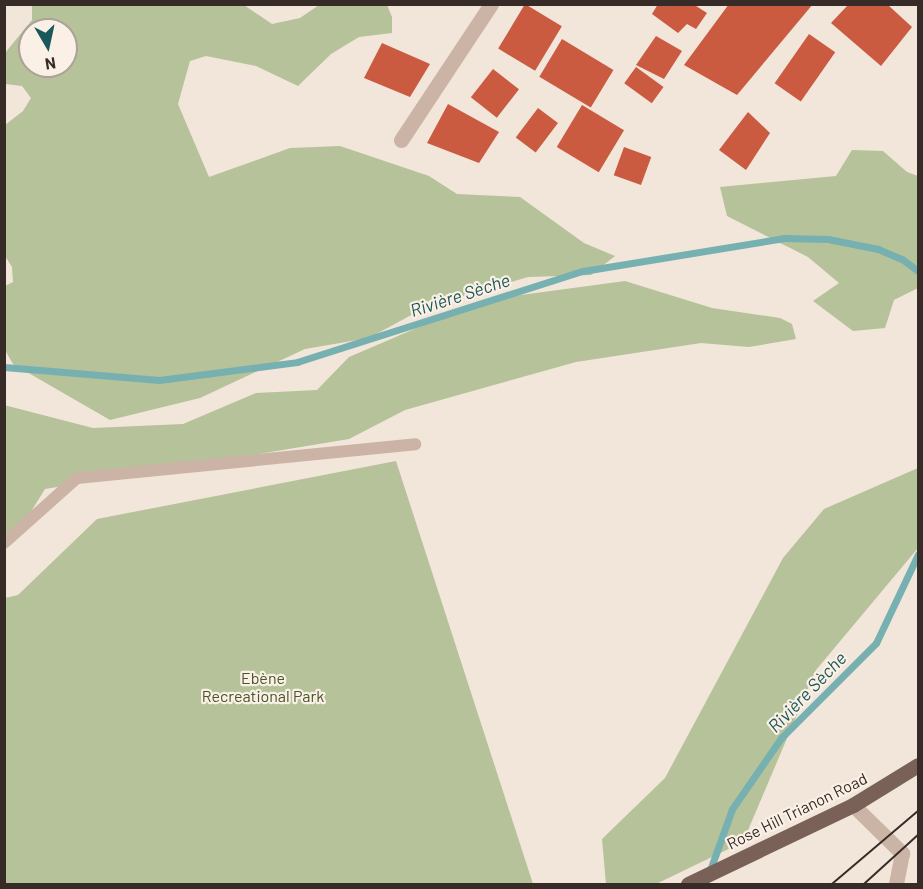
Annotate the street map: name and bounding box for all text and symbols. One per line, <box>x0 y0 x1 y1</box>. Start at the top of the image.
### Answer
north arrow <box>18 18 78 78</box>
text: N <box>44 54 57 75</box>
water label: Rivière Sèche <box>407 269 513 321</box>
water label: Rivière Sèche <box>763 647 851 737</box>
park label: Ebène Recreational Park <box>202 668 324 706</box>
street label: Rose Hill Trianon Road <box>724 769 870 853</box>

